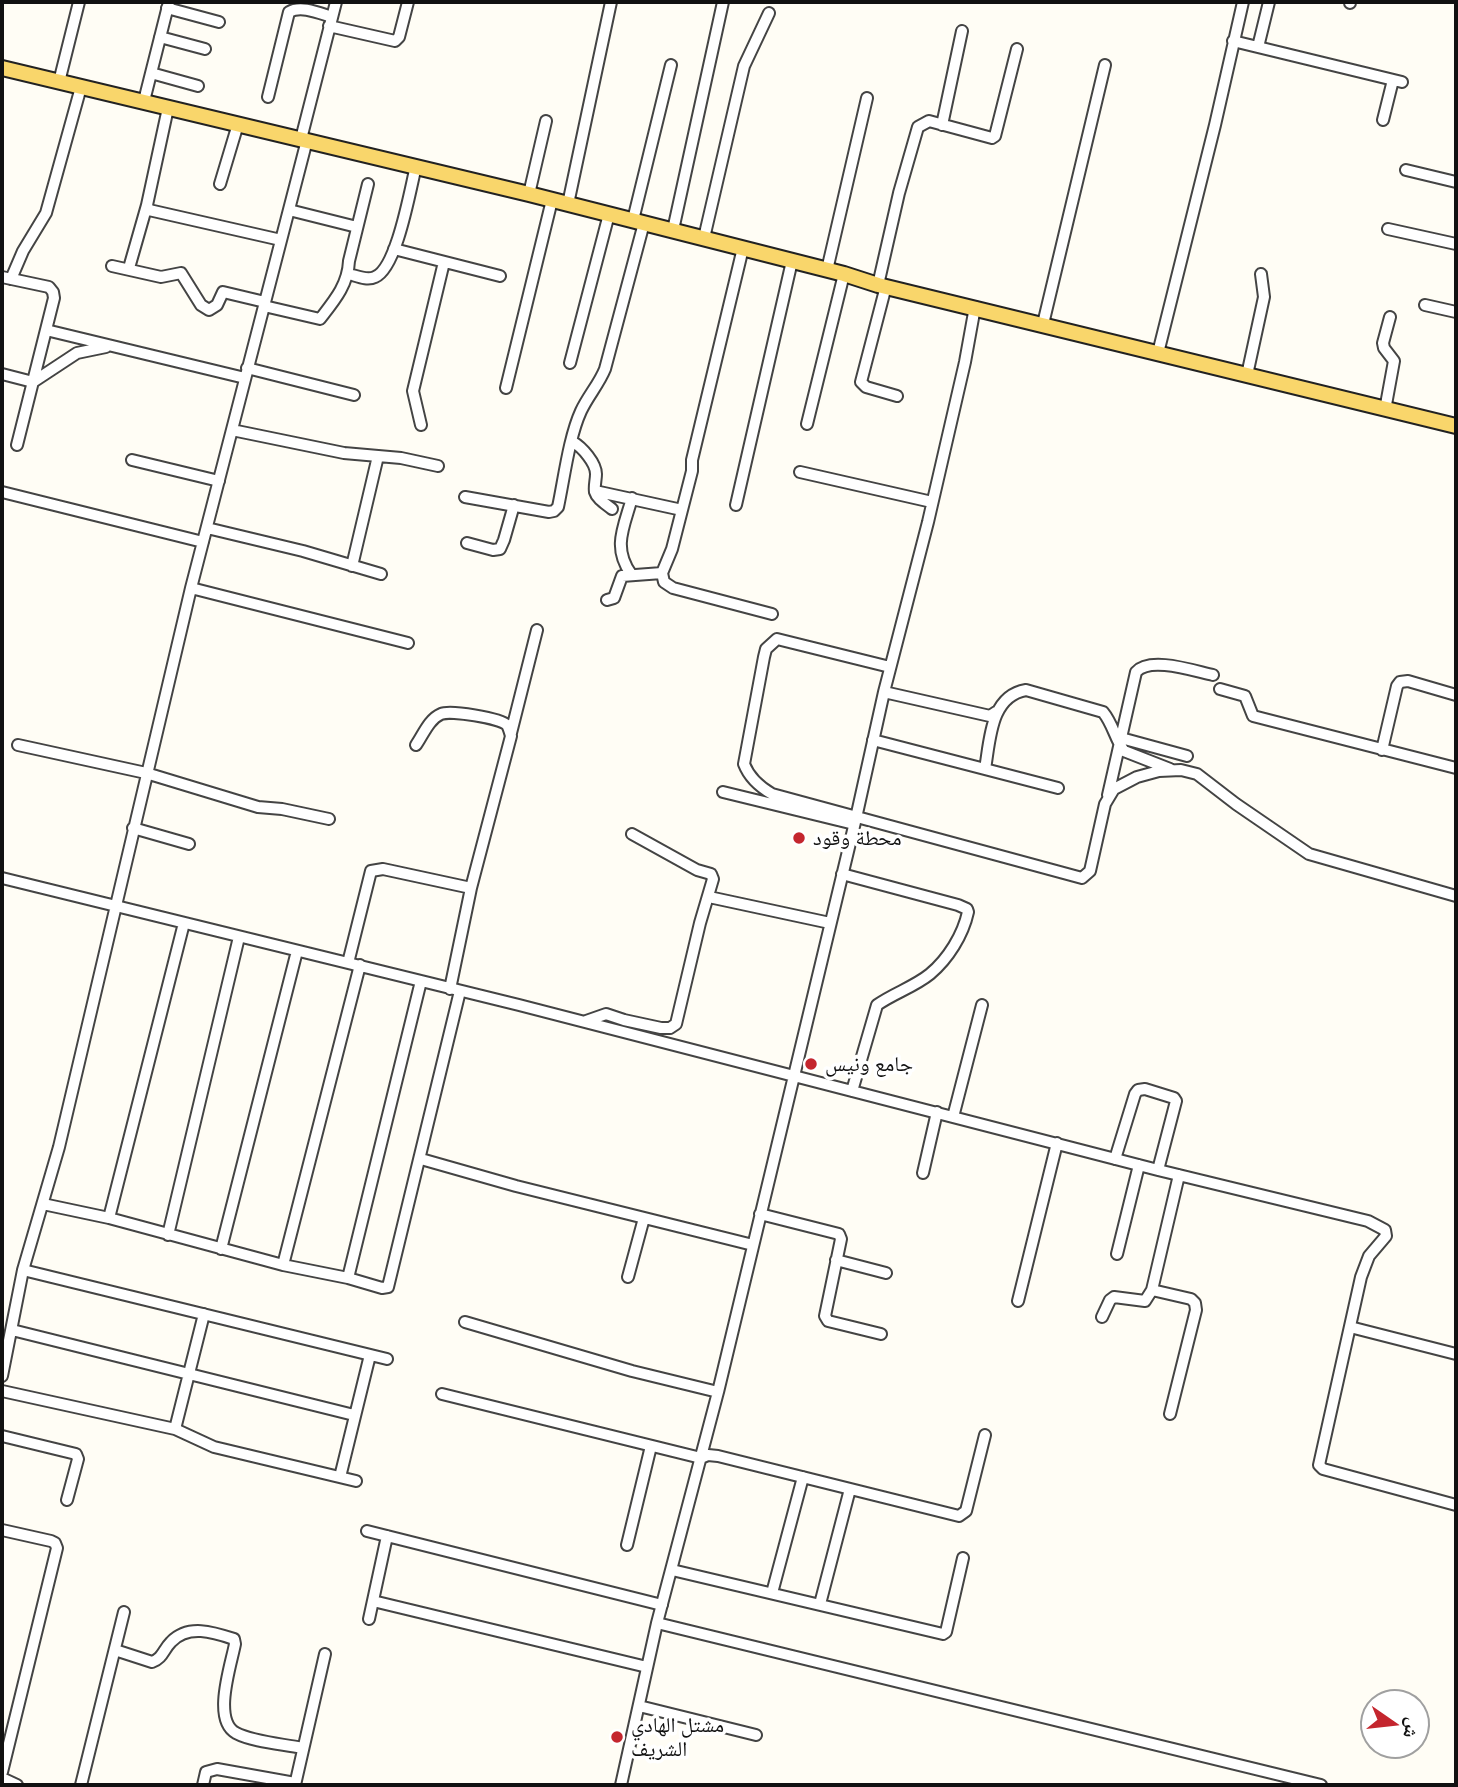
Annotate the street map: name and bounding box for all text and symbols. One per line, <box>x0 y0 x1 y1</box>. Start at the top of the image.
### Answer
place label: محطة وقود <box>813 825 902 851</box>
marker: محطة وقود <box>791 830 807 846</box>
place label: جامع ونيس <box>825 1051 913 1077</box>
marker: جامع ونيس <box>803 1056 819 1072</box>
north arrow <box>1360 1689 1430 1759</box>
place label: مشتل الهادي الشريف <box>631 1712 724 1762</box>
text: ش <box>1398 1716 1428 1742</box>
marker: مشتل الهادي الشريف <box>609 1729 625 1745</box>

